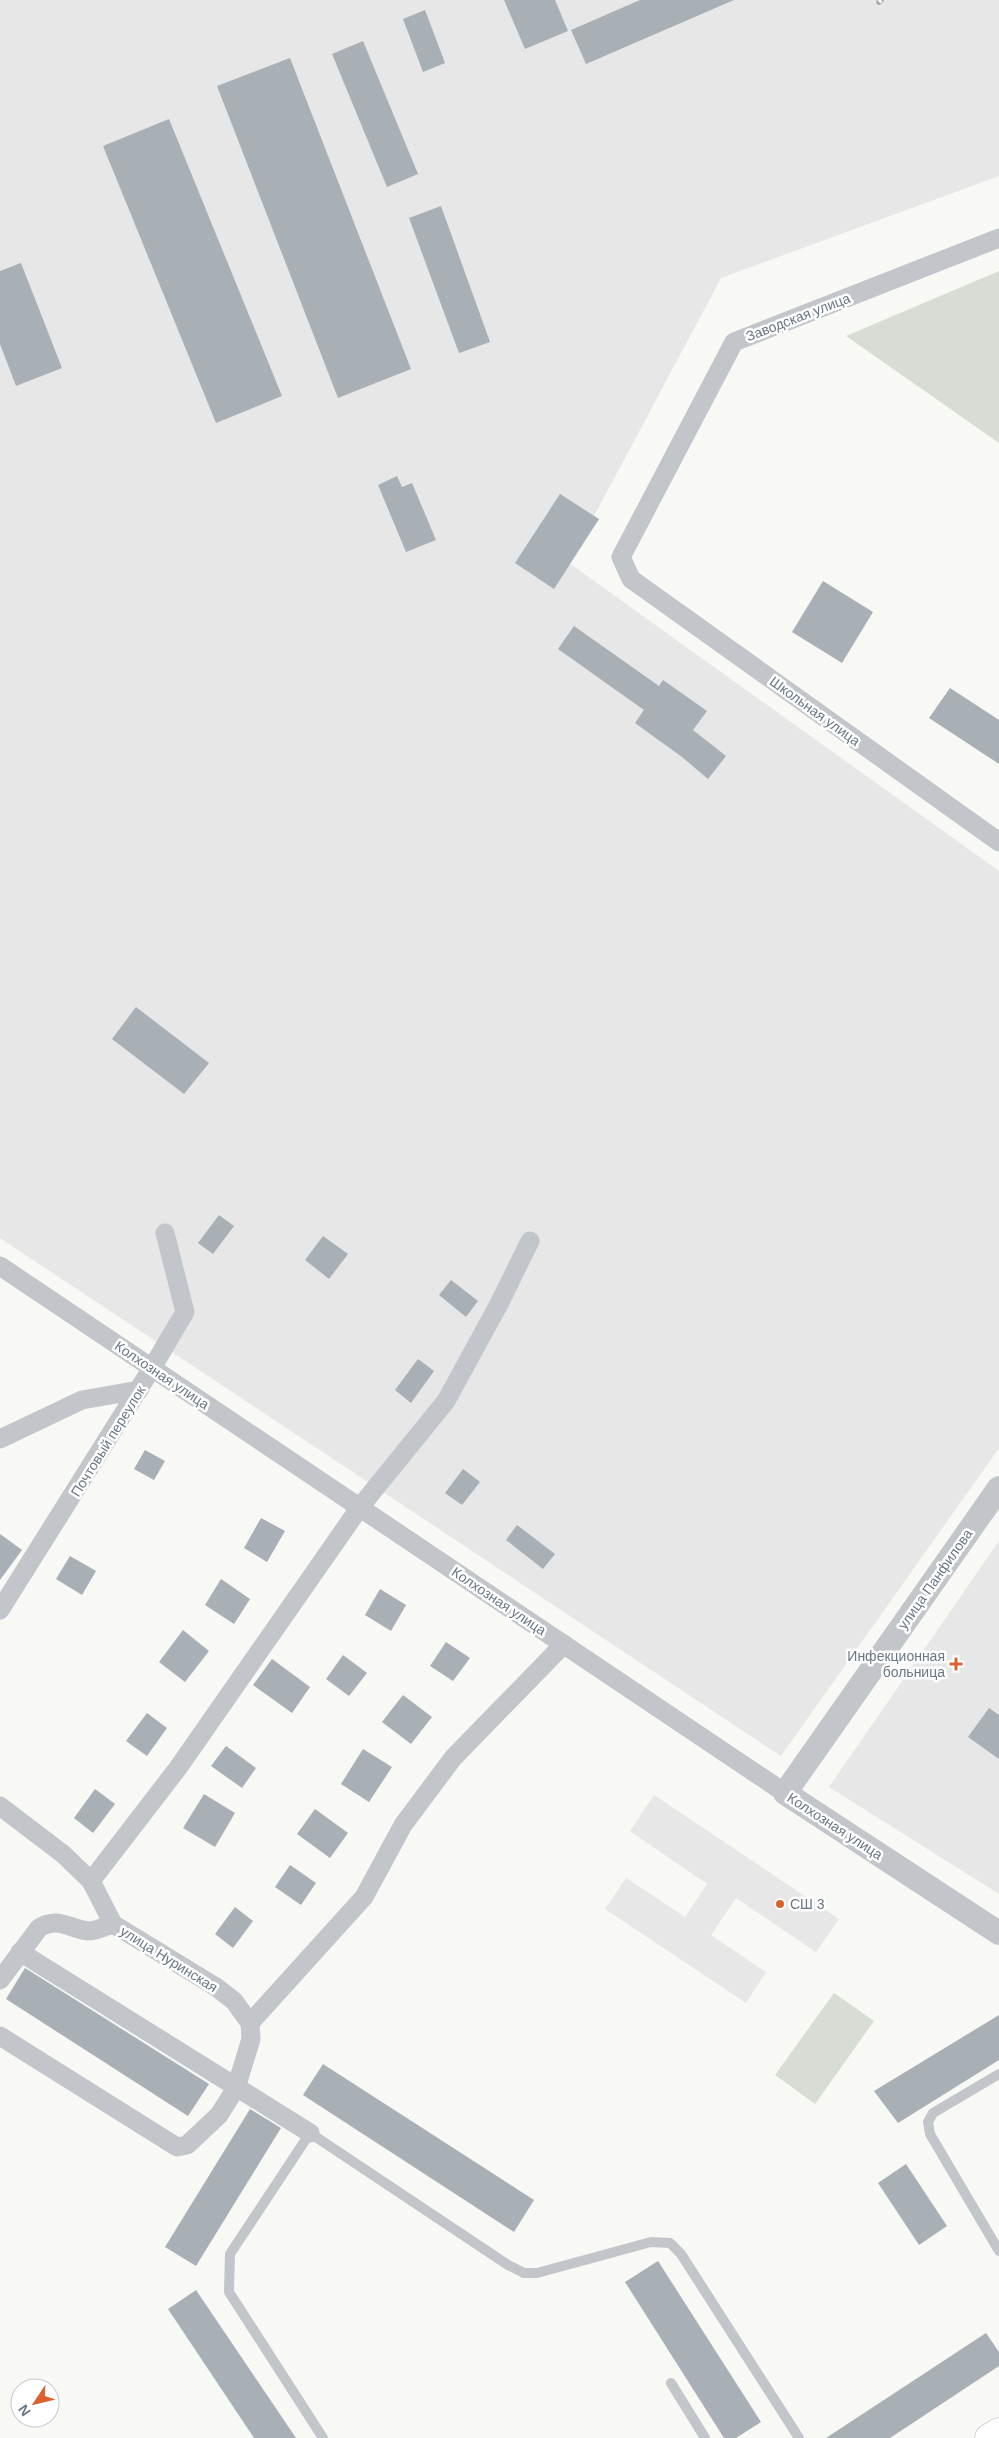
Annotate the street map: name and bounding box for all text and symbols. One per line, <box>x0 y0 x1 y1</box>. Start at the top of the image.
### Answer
street label: Заводская улица <box>744 290 853 344</box>
street label: Школьная улица <box>767 673 863 749</box>
street label: Колхозная улица <box>112 1338 212 1413</box>
street label: Почтовый переулок <box>67 1382 149 1499</box>
street label: улица Панфилова <box>894 1526 976 1632</box>
street label: Колхозная улица <box>449 1564 549 1639</box>
place label: Инфекционная больница <box>847 1648 945 1680</box>
marker: Инфекционная больница <box>949 1657 963 1671</box>
street label: Колхозная улица <box>784 1789 886 1863</box>
place label: СШ 3 <box>790 1896 825 1912</box>
marker: СШ 3 <box>774 1898 786 1910</box>
street label: улица Нуринская <box>117 1923 221 1995</box>
north arrow <box>10 2378 60 2428</box>
text: N <box>15 2402 34 2419</box>

